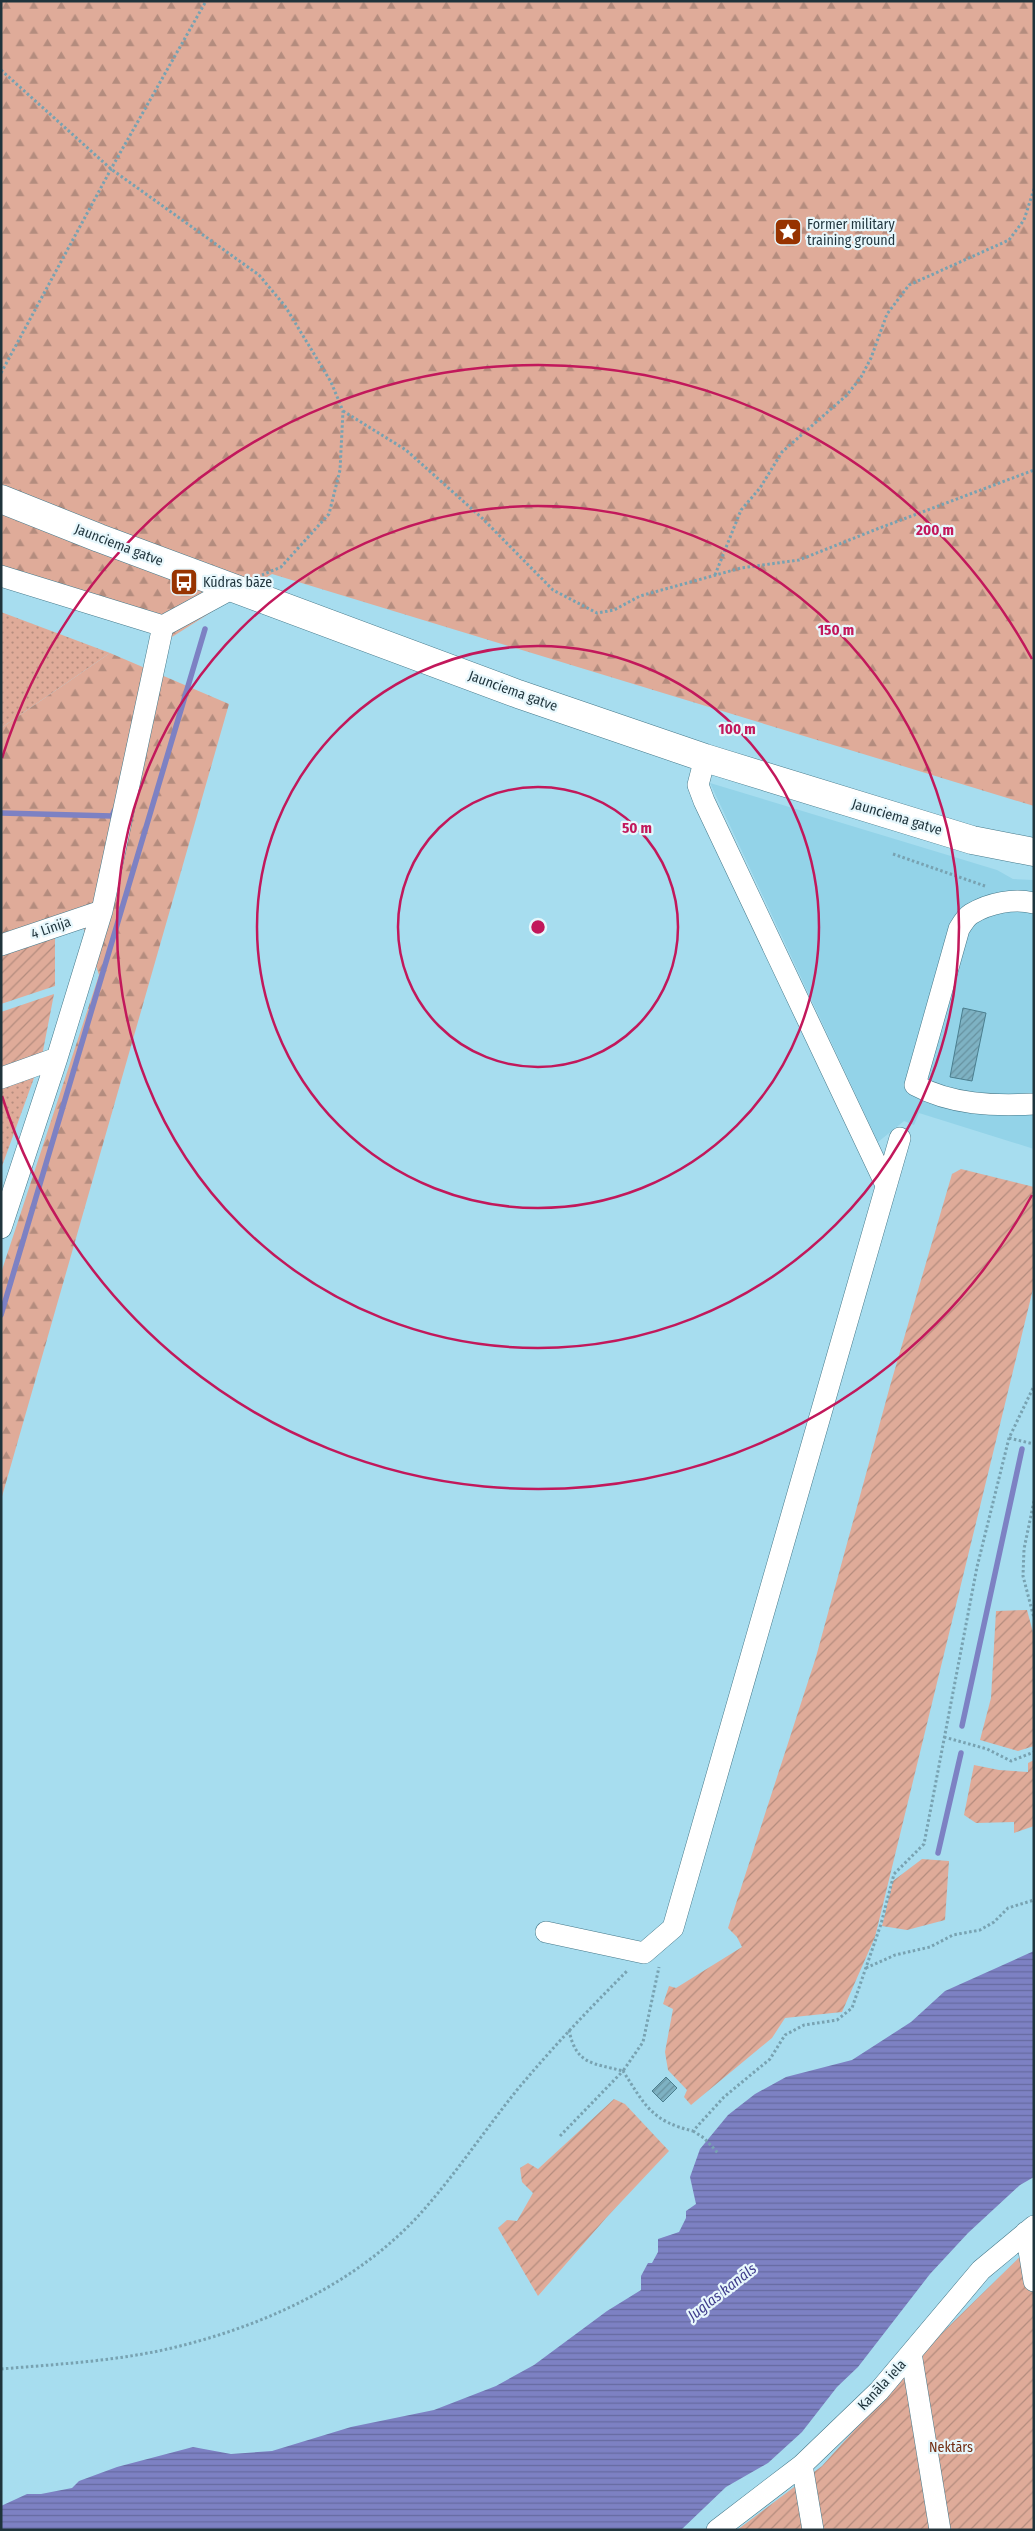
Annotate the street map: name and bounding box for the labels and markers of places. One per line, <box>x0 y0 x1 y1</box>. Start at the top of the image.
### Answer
place label: Former military training ground <box>807 216 895 249</box>
place icon: Former military training ground <box>773 217 803 247</box>
bus stop icon: Kūdras bāze <box>169 567 199 597</box>
place label: Kūdras bāze <box>203 574 272 591</box>
centre of rings <box>529 918 547 936</box>

